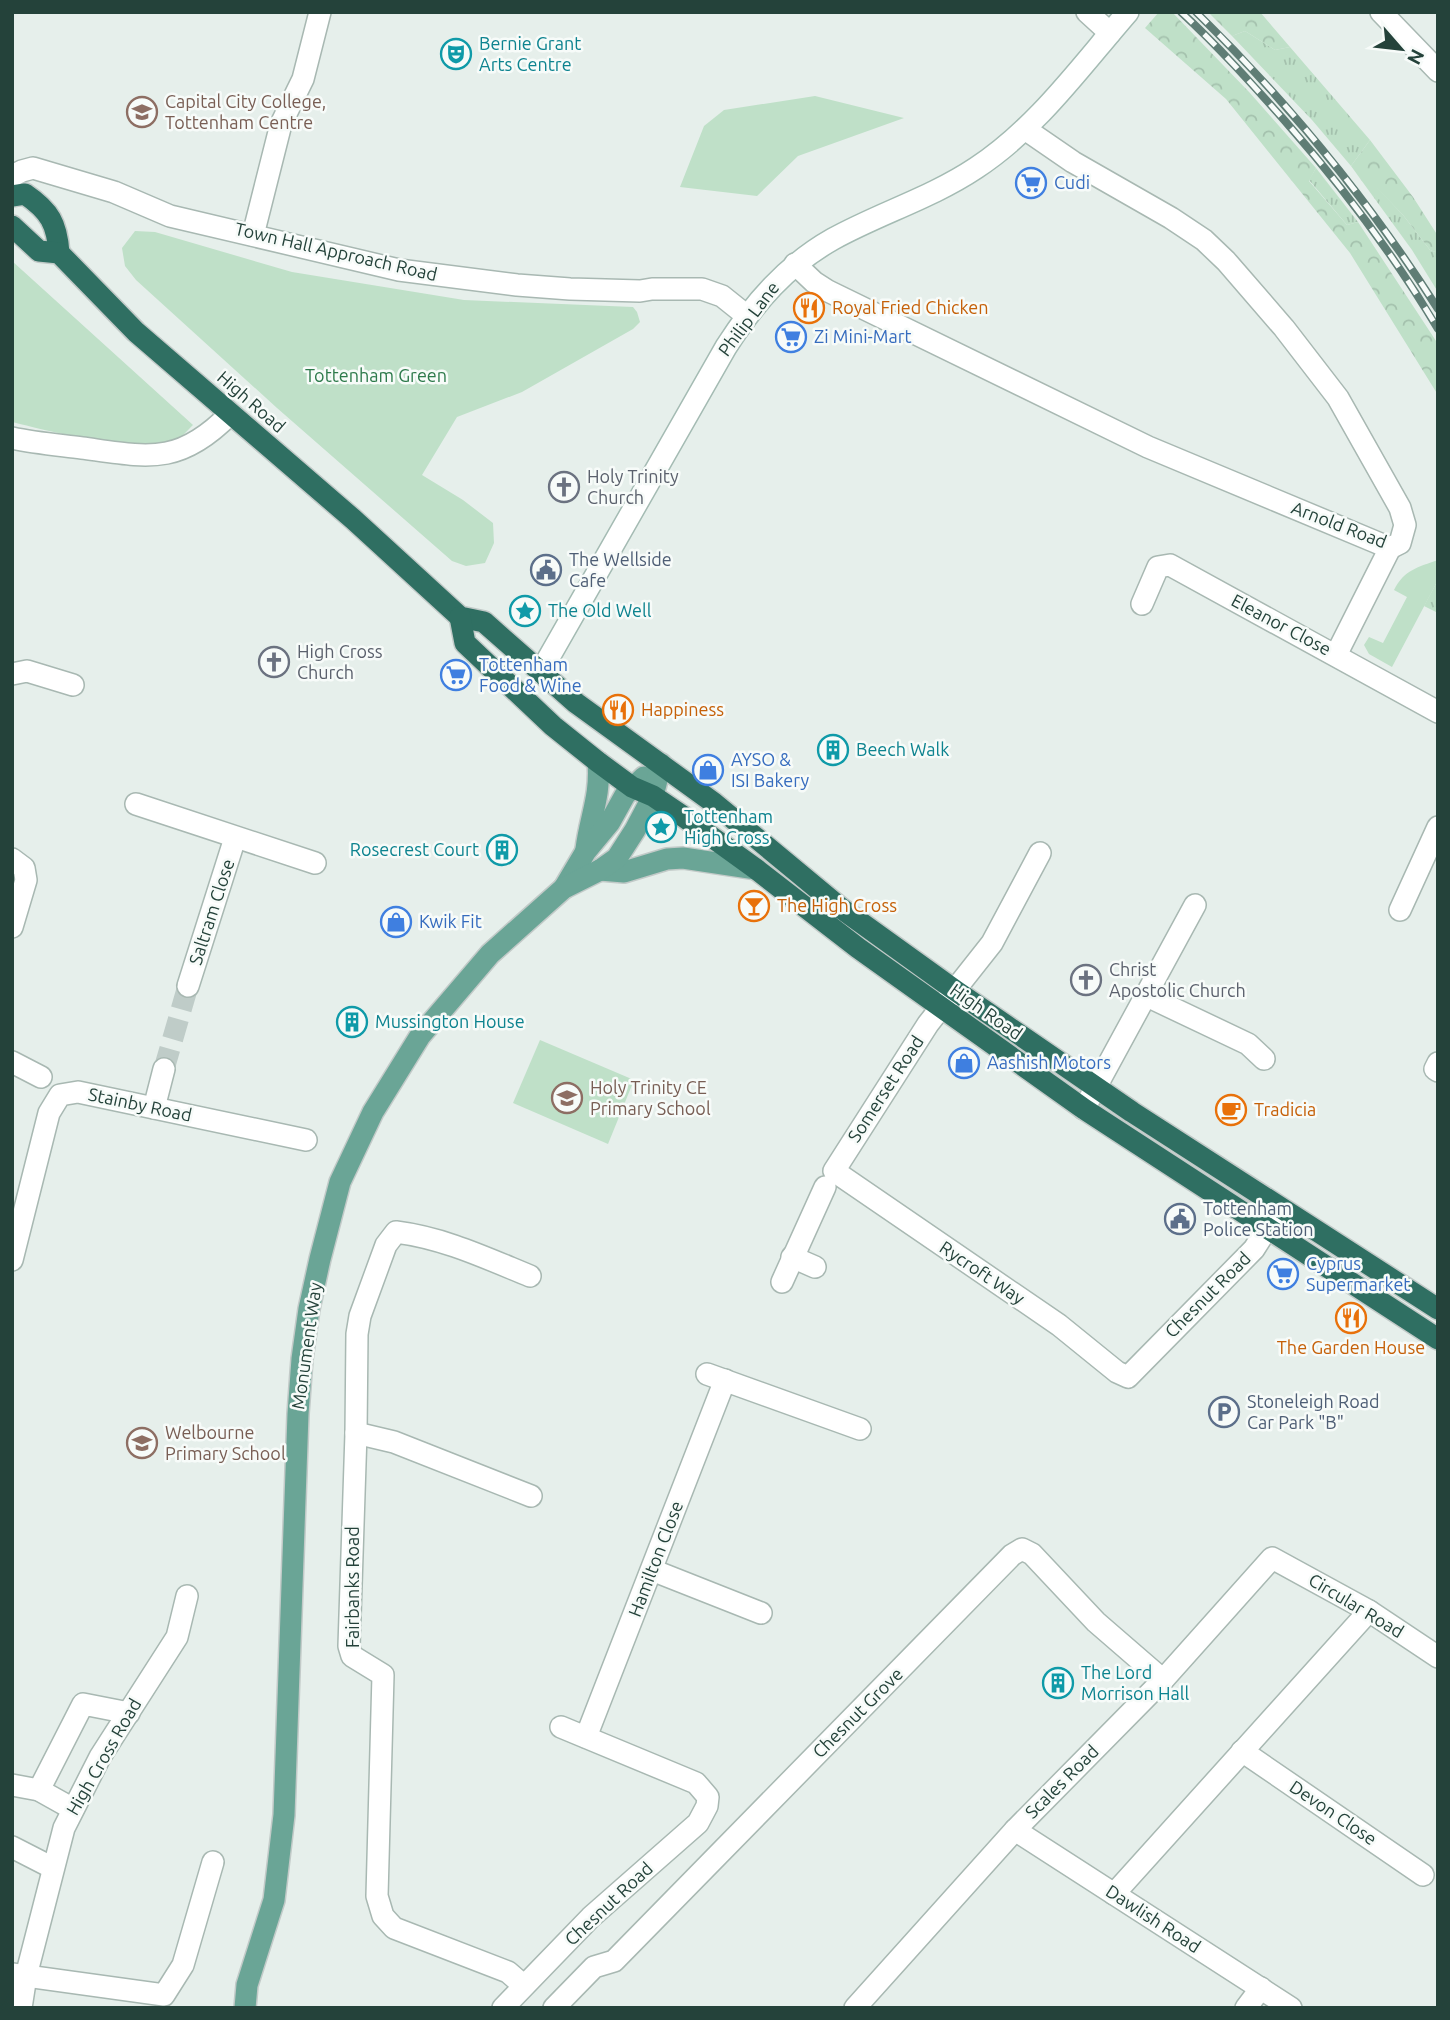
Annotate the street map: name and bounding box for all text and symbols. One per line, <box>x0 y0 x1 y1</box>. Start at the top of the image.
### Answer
north arrow <box>1366 14 1436 84</box>
place label: Bernie Grant Arts Centre <box>479 33 581 74</box>
theatre icon: Bernie Grant Arts Centre <box>439 37 473 71</box>
text: N <box>1403 46 1429 68</box>
place label: Capital City College, Tottenham Centre <box>165 91 326 132</box>
school or university icon: Capital City College, Tottenham Centre <box>125 95 159 129</box>
supermarket icon: Cudi <box>1014 166 1048 200</box>
place label: Cudi <box>1054 172 1090 192</box>
street label: Town Hall Approach Road <box>233 218 439 284</box>
street label: Philip Lane <box>714 277 783 359</box>
restaurant icon: Royal Fried Chicken <box>792 291 826 325</box>
place label: Royal Fried Chicken <box>832 297 988 317</box>
supermarket icon: Zi Mini-Mart <box>774 320 808 354</box>
place label: Zi Mini-Mart <box>814 326 912 346</box>
park label: Tottenham Green <box>305 365 447 385</box>
street label: High Road <box>214 366 290 436</box>
place label: Holy Trinity Church <box>587 466 679 507</box>
church icon: Holy Trinity Church <box>547 470 581 504</box>
street label: Arnold Road <box>1289 497 1390 551</box>
place label: The Wellside Cafe <box>569 549 672 590</box>
public building icon: The Wellside Cafe <box>529 553 563 587</box>
street label: Eleanor Close <box>1228 590 1335 659</box>
place icon: The Old Well <box>508 594 542 628</box>
place label: The Old Well <box>548 600 652 620</box>
place label: High Cross Church <box>297 641 383 682</box>
church icon: High Cross Church <box>257 645 291 679</box>
place label: Tottenham Food & Wine <box>479 654 582 695</box>
supermarket icon: Tottenham Food & Wine <box>439 658 473 692</box>
restaurant icon: Happiness <box>601 693 635 727</box>
place label: Happiness <box>641 699 724 719</box>
building icon: Beech Walk <box>816 733 850 767</box>
place label: Beech Walk <box>856 739 949 759</box>
place label: AYSO & ISI Bakery <box>731 749 809 790</box>
shop icon: AYSO & ISI Bakery <box>691 753 725 787</box>
place label: Tottenham High Cross <box>684 806 773 847</box>
place icon: Tottenham High Cross <box>644 810 678 844</box>
building icon: Rosecrest Court <box>485 833 519 867</box>
place label: Rosecrest Court <box>350 839 479 859</box>
street label: Saltram Close <box>185 856 238 967</box>
bar icon: The High Cross <box>737 889 771 923</box>
place label: The High Cross <box>777 895 897 915</box>
shop icon: Kwik Fit <box>379 905 413 939</box>
place label: Kwik Fit <box>419 911 482 931</box>
place label: Christ Apostolic Church <box>1109 959 1246 1000</box>
church icon: Christ Apostolic Church <box>1069 963 1103 997</box>
street label: High Road <box>947 979 1026 1043</box>
building icon: Mussington House <box>335 1005 369 1039</box>
place label: Mussington House <box>375 1011 525 1031</box>
street label: Somerset Road <box>843 1032 927 1145</box>
shop icon: Aashish Motors <box>947 1046 981 1080</box>
place label: Aashish Motors <box>987 1052 1111 1072</box>
place label: Holy Trinity CE Primary School <box>590 1077 711 1118</box>
school or university icon: Holy Trinity CE Primary School <box>550 1081 584 1115</box>
street label: Stainby Road <box>87 1083 194 1125</box>
cafe icon: Tradicia <box>1214 1093 1248 1127</box>
place label: Tradicia <box>1254 1099 1316 1119</box>
place label: Tottenham Police Station <box>1203 1198 1314 1239</box>
public building icon: Tottenham Police Station <box>1163 1202 1197 1236</box>
street label: Rycroft Way <box>936 1237 1029 1308</box>
street label: Chesnut Road <box>1161 1248 1254 1341</box>
place label: Cyprus Supermarket <box>1306 1253 1410 1294</box>
supermarket icon: Cyprus Supermarket <box>1266 1257 1300 1291</box>
street label: Monument Way <box>287 1281 325 1411</box>
restaurant icon: The Garden House <box>1334 1301 1368 1335</box>
place label: The Garden House <box>1277 1337 1425 1357</box>
place label: Stoneleigh Road Car Park "B" <box>1247 1391 1379 1432</box>
parking icon: Stoneleigh Road Car Park "B" <box>1207 1395 1241 1429</box>
place label: Welbourne Primary School <box>165 1422 286 1463</box>
school or university icon: Welbourne Primary School <box>125 1426 159 1460</box>
street label: Hamilton Close <box>624 1498 686 1619</box>
street label: Fairbanks Road <box>342 1526 362 1648</box>
street label: Circular Road <box>1305 1569 1408 1641</box>
place label: The Lord Morrison Hall <box>1081 1662 1189 1703</box>
street label: Chesnut Grove <box>808 1663 906 1761</box>
building icon: The Lord Morrison Hall <box>1041 1666 1075 1700</box>
street label: High Cross Road <box>62 1695 145 1818</box>
street label: Scales Road <box>1021 1741 1102 1822</box>
street label: Devon Close <box>1286 1776 1381 1849</box>
street label: Chesnut Road <box>560 1858 656 1949</box>
street label: Dawlish Road <box>1103 1880 1205 1956</box>

